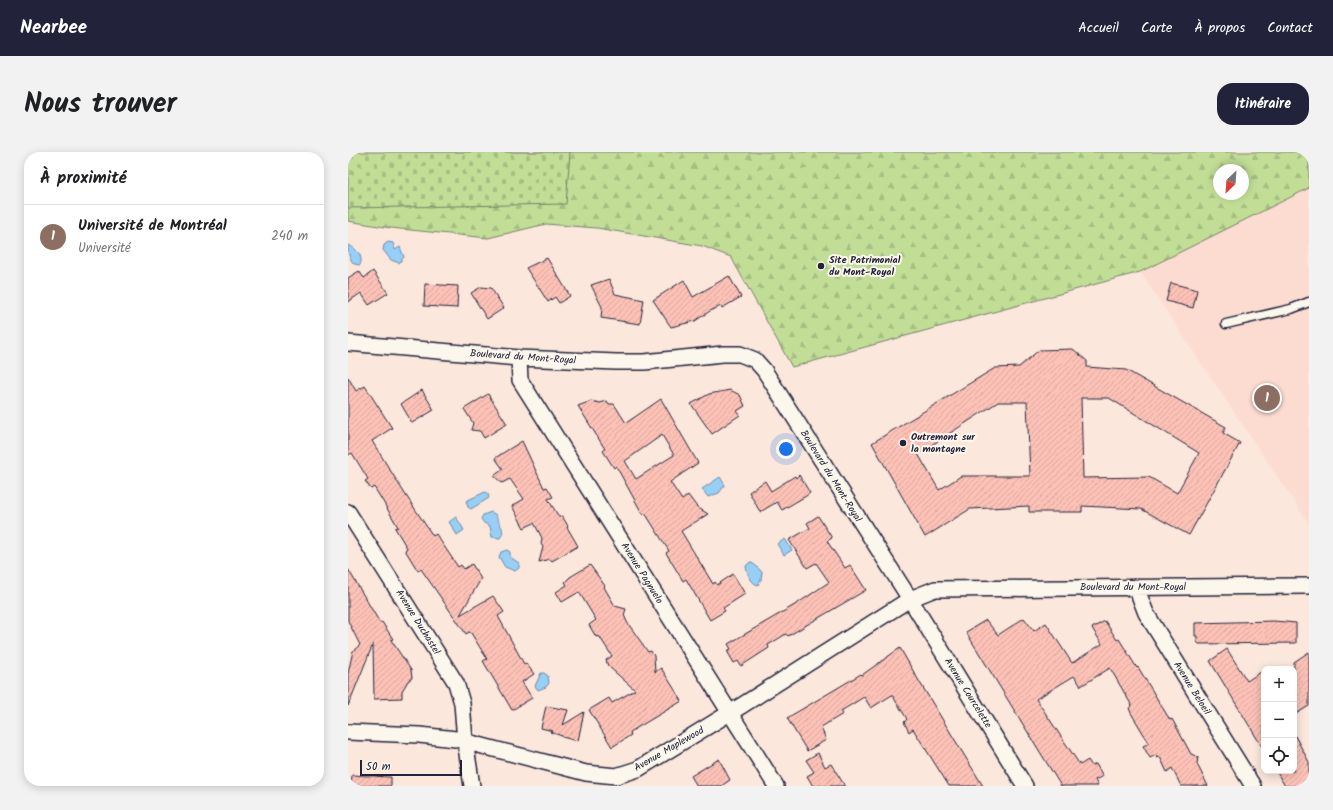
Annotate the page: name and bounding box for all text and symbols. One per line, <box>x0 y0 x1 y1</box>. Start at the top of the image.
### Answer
text: Nearbee <box>20 13 87 43</box>
text: Accueil <box>1078 17 1119 39</box>
text: Carte <box>1141 17 1172 39</box>
text: À propos <box>1194 17 1245 39</box>
text: Contact <box>1267 17 1313 39</box>
text: Nous trouver <box>24 82 177 127</box>
button: Itinéraire <box>1217 83 1309 125</box>
north arrow <box>1213 164 1249 200</box>
text: À proximité <box>40 165 127 192</box>
text: Université de Montréal <box>78 214 227 238</box>
text: 1 <box>51 226 55 247</box>
text: 240 m <box>271 226 308 247</box>
text: Université <box>78 238 131 259</box>
place label: Site Patrimonial du Mont-Royal <box>829 252 901 280</box>
marker: Site Patrimonial du Mont-Royal <box>816 261 826 271</box>
street label: Boulevard du Mont-Royal <box>470 345 577 369</box>
pin: 1 <box>1254 383 1280 413</box>
street label: Boulevard du Mont-Royal <box>796 427 866 526</box>
place label: Outremont sur la montagne <box>911 429 975 457</box>
marker: Outremont sur la montagne <box>898 438 908 448</box>
your location <box>776 439 796 459</box>
street label: Avenue Pagnuelo <box>617 539 668 607</box>
street label: Boulevard du Mont-Royal <box>1080 579 1187 595</box>
street label: Avenue Duchastel <box>392 586 445 658</box>
street label: Avenue Courcelette <box>940 655 996 732</box>
street label: Avenue Beloeil <box>1169 658 1215 718</box>
map controls <box>1261 666 1297 774</box>
button: + <box>1261 666 1297 702</box>
button: − <box>1261 702 1297 738</box>
street label: Avenue Maplewood <box>631 722 708 776</box>
button: locate <box>1261 738 1297 774</box>
scale bar <box>360 758 462 777</box>
text: 50 m <box>366 758 391 776</box>

